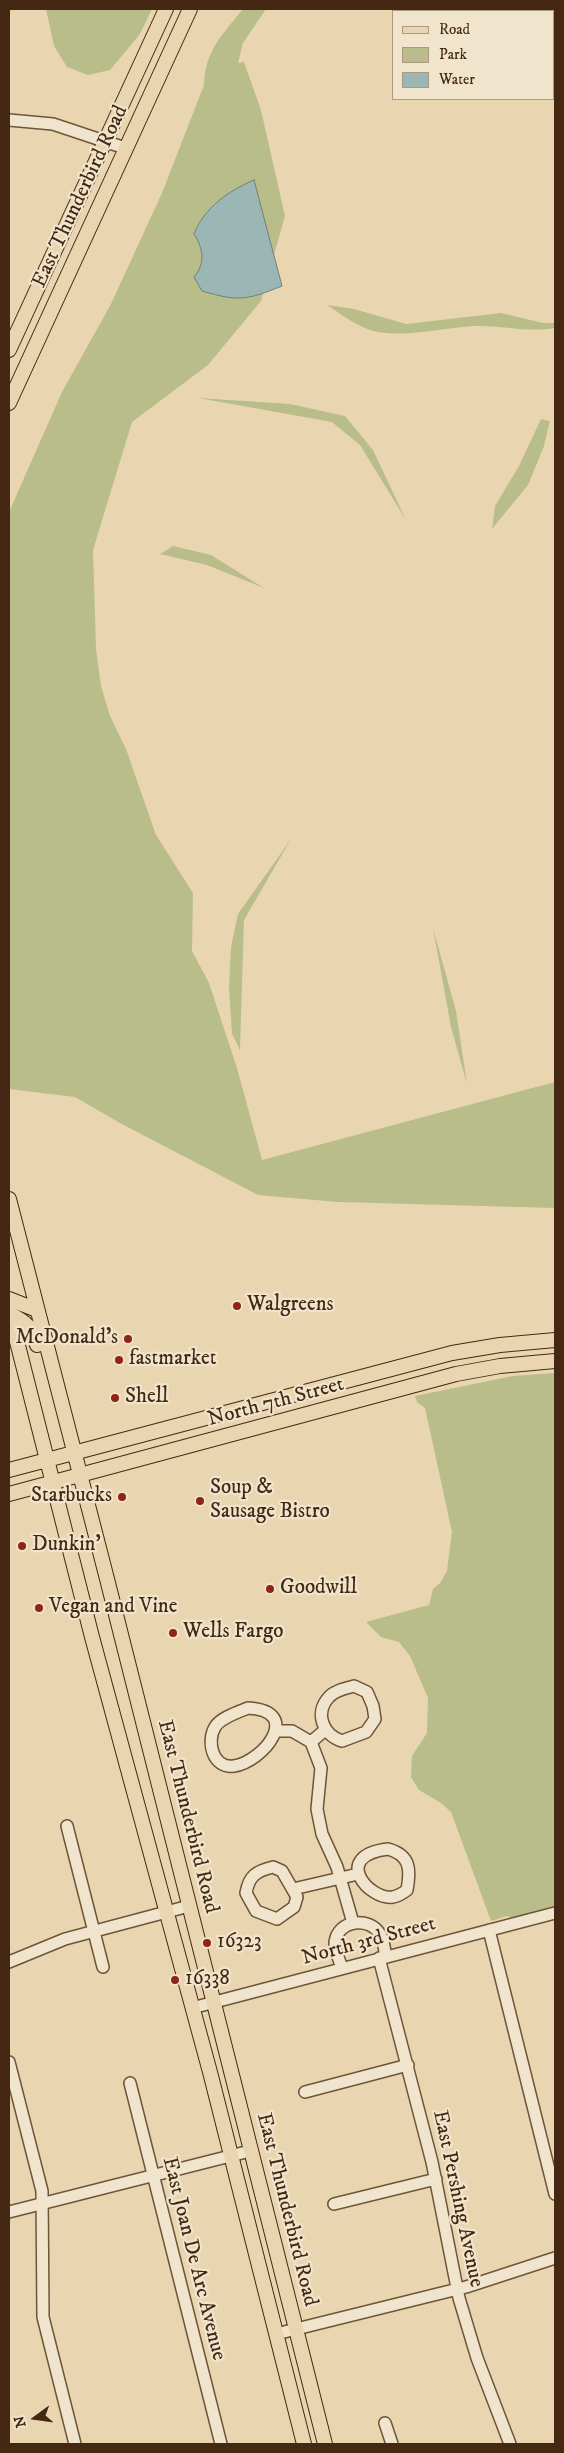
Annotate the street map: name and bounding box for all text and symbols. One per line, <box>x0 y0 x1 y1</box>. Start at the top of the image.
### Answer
legend <box>392 10 554 100</box>
text: Road <box>439 20 470 39</box>
text: Park <box>439 45 467 64</box>
text: Water <box>439 70 475 89</box>
street label: East Thunderbird Road <box>28 102 134 292</box>
place label: Walgreens <box>247 1293 334 1319</box>
marker: Walgreens <box>231 1300 243 1312</box>
place label: McDonald's <box>15 1326 118 1352</box>
marker: McDonald's <box>122 1333 134 1345</box>
place label: fastmarket <box>129 1347 216 1373</box>
marker: fastmarket <box>113 1354 125 1366</box>
street label: North 7th Street <box>205 1373 347 1433</box>
place label: Shell <box>125 1385 168 1411</box>
marker: Shell <box>109 1392 121 1404</box>
place label: Soup & Sausage Bistro <box>210 1476 330 1526</box>
place label: Starbucks <box>31 1484 112 1510</box>
marker: Starbucks <box>116 1491 128 1503</box>
marker: Soup & Sausage Bistro <box>194 1495 206 1507</box>
place label: Dunkin' <box>32 1533 101 1559</box>
marker: Dunkin' <box>16 1540 28 1552</box>
place label: Goodwill <box>280 1576 357 1602</box>
marker: Goodwill <box>264 1583 276 1595</box>
place label: Vegan and Vine <box>49 1595 177 1621</box>
marker: Vegan and Vine <box>33 1602 45 1614</box>
place label: Wells Fargo <box>183 1620 283 1646</box>
marker: Wells Fargo <box>167 1627 179 1639</box>
street label: East Thunderbird Road <box>151 1718 223 1916</box>
street label: North 3rd Street <box>299 1912 439 1972</box>
place label: 16323 <box>217 1930 262 1956</box>
marker: 16323 <box>201 1937 213 1949</box>
place label: 16338 <box>185 1967 230 1993</box>
marker: 16338 <box>169 1974 181 1986</box>
street label: East Pershing Avenue <box>426 2108 488 2290</box>
street label: East Thunderbird Road <box>250 2111 322 2309</box>
street label: East Joan De Arc Avenue <box>156 2155 230 2363</box>
north arrow <box>10 2393 60 2443</box>
text: N <box>10 2414 31 2429</box>

